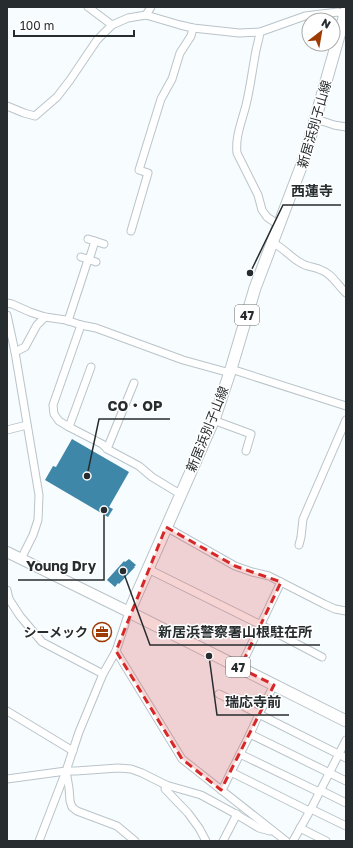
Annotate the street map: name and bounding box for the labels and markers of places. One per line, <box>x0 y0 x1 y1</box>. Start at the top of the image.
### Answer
callout: 西蓮寺 <box>283 179 341 205</box>
callout: CO・OP <box>99 393 170 419</box>
callout: Young Dry <box>18 554 104 580</box>
callout: 新居浜警察署山根駐在所 <box>150 619 320 645</box>
office icon: シーメック <box>91 621 113 643</box>
place label: シーメック <box>24 624 88 640</box>
callout: 瑞応寺前 <box>217 689 289 715</box>

